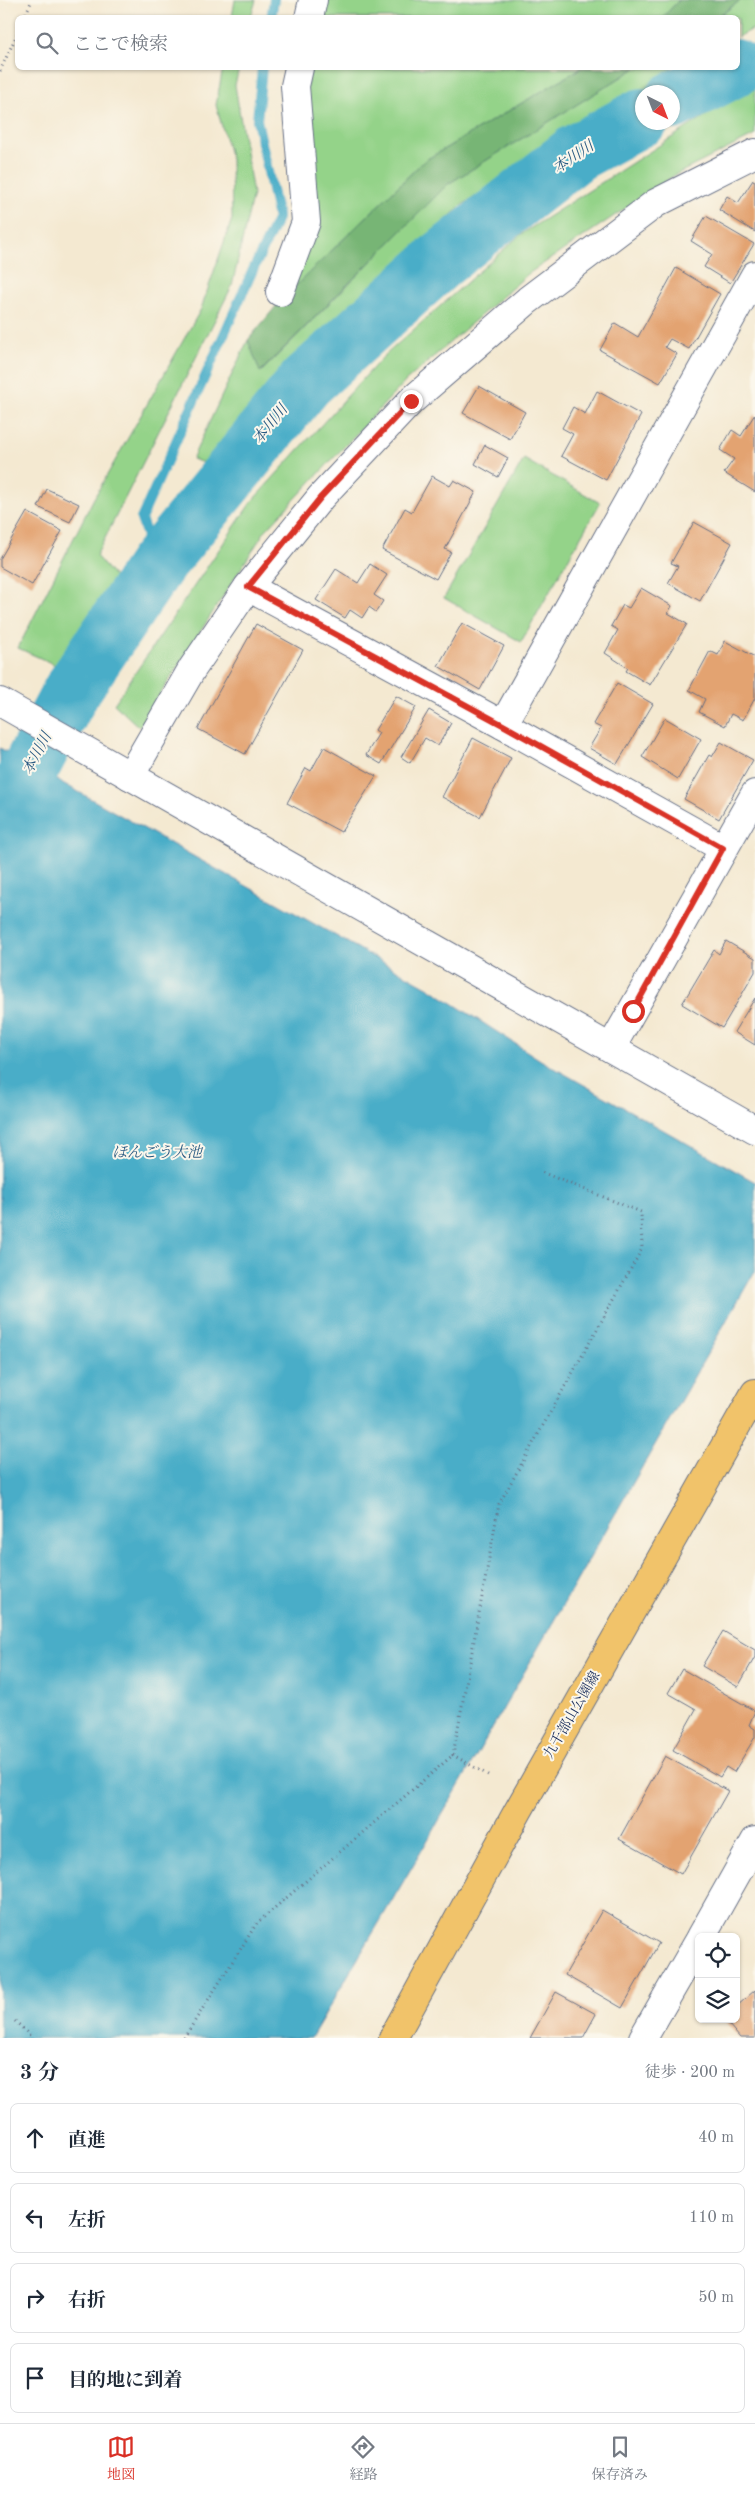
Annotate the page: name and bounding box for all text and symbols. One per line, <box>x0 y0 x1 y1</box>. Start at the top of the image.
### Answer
search box <box>15 15 740 70</box>
icon: search <box>33 29 61 57</box>
text: ここで検索 <box>73 36 168 55</box>
north arrow <box>635 85 680 130</box>
water label: 本川川 <box>550 136 598 177</box>
route end <box>400 390 423 413</box>
water label: 本川川 <box>249 400 292 447</box>
water label: 本川川 <box>19 728 56 777</box>
route start <box>622 1000 645 1023</box>
water label: ほんごう大池 <box>112 1144 204 1161</box>
street label: 九千部山公園線 <box>541 1669 603 1761</box>
map controls <box>695 1933 740 2023</box>
button: locate <box>695 1933 740 1978</box>
button: layers <box>695 1978 740 2023</box>
text: 3 分 <box>20 2063 59 2084</box>
text: 徒歩 · 200 m <box>645 2065 735 2081</box>
icon: ahead <box>21 2124 49 2152</box>
text: 40 m <box>698 2130 734 2146</box>
text: 直進 <box>68 2132 106 2151</box>
icon: left <box>21 2204 49 2232</box>
text: 110 m <box>689 2210 734 2226</box>
text: 左折 <box>68 2212 106 2231</box>
icon: right <box>21 2284 49 2312</box>
text: 50 m <box>698 2290 734 2306</box>
text: 右折 <box>68 2292 106 2311</box>
icon: arrive <box>21 2364 49 2392</box>
text: 目的地に到着 <box>68 2372 182 2391</box>
tab: 地図 <box>107 2433 135 2484</box>
tab: 経路 <box>349 2433 377 2484</box>
tab: 保存済み <box>592 2433 648 2484</box>

